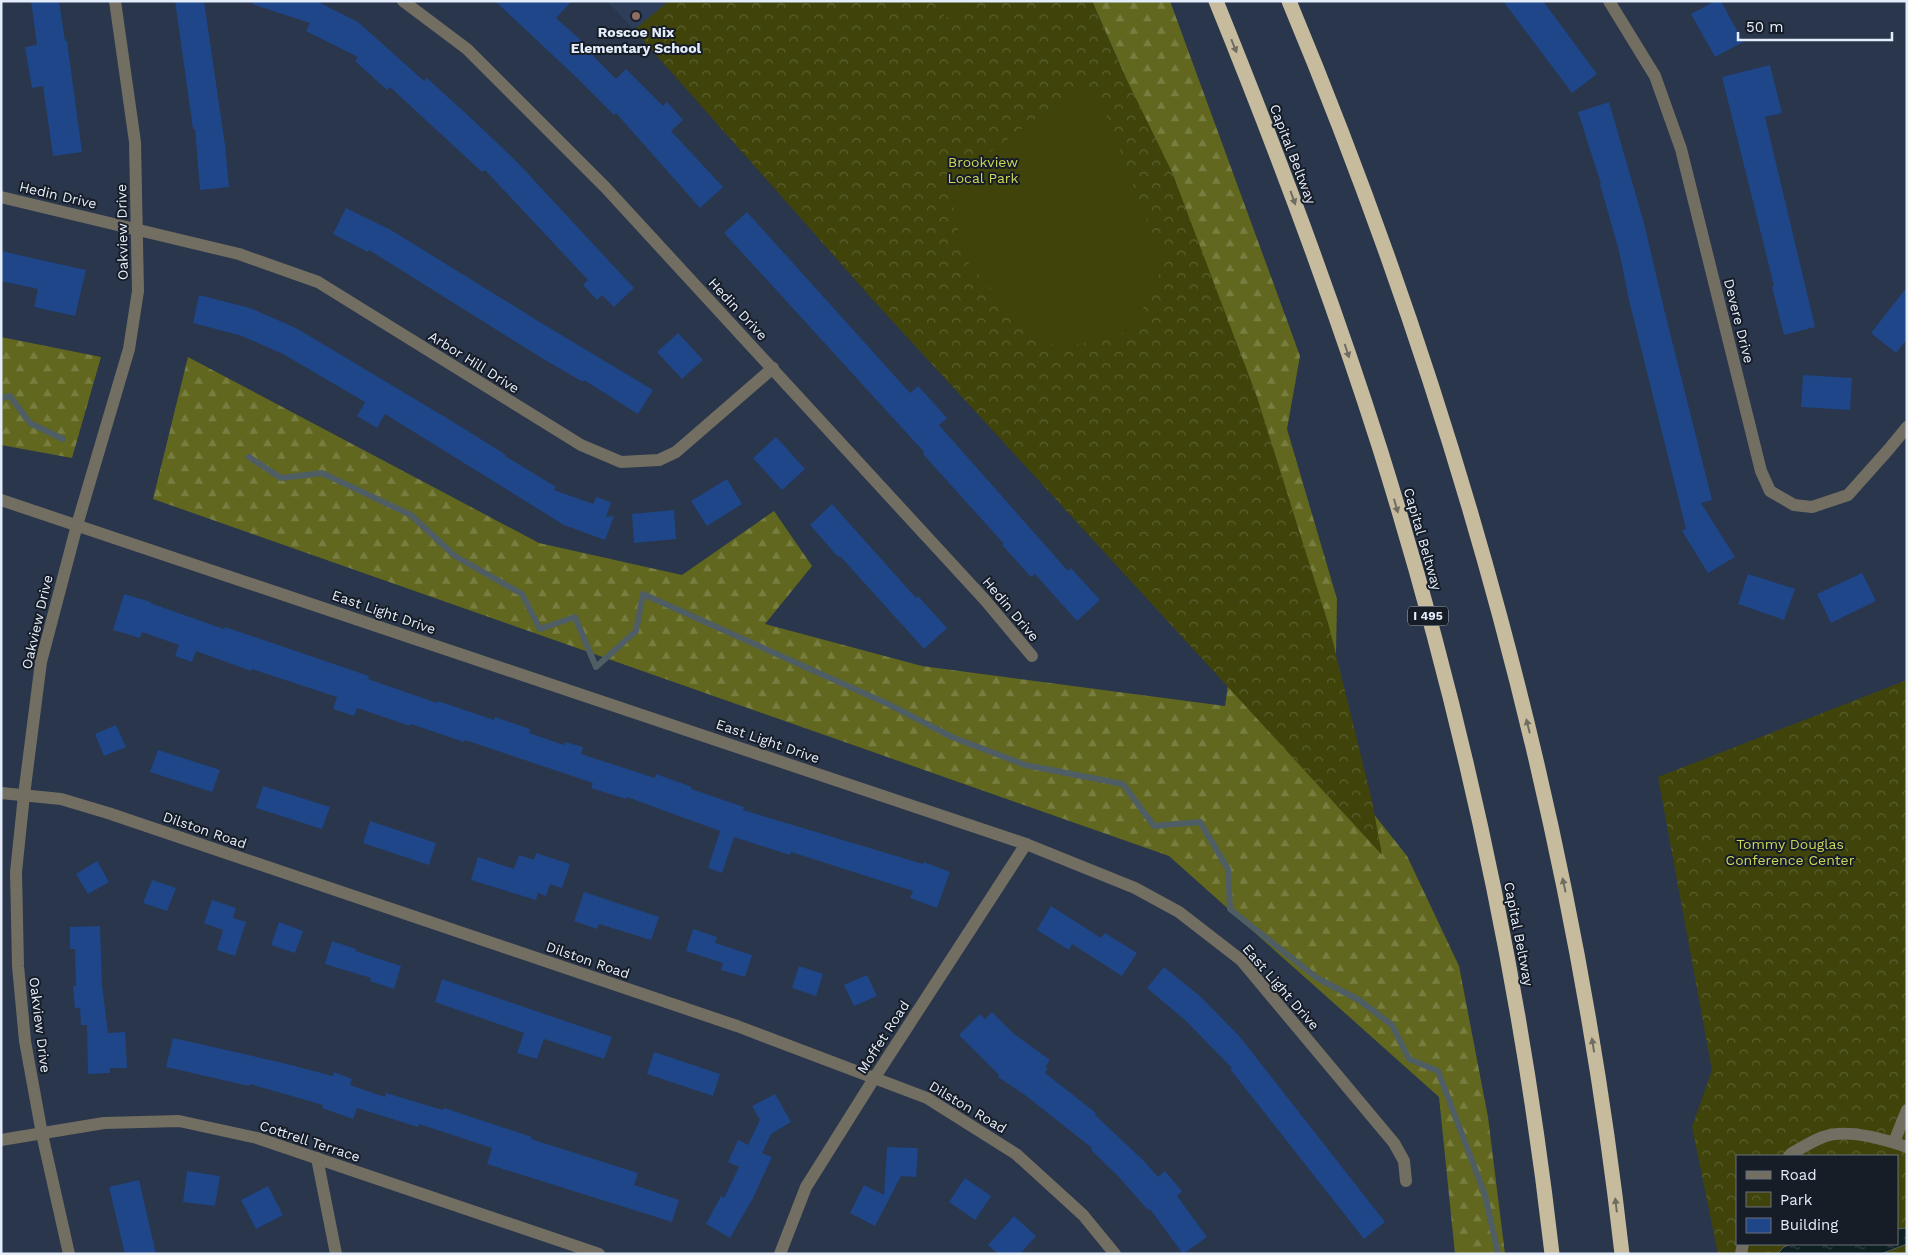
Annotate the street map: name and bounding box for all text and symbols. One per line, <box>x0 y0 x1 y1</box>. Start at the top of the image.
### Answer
marker: Roscoe Nix Elementary School <box>630 10 642 22</box>
scale bar <box>1738 10 1892 42</box>
text: 50 m <box>1746 18 1783 36</box>
place label: Roscoe Nix Elementary School <box>571 24 702 56</box>
one-way arrow <box>1231 39 1239 54</box>
street label: Capital Beltway <box>1267 102 1320 207</box>
park label: Brookview Local Park <box>947 154 1019 186</box>
street label: Hedin Drive <box>18 178 98 212</box>
street label: Oakview Drive <box>113 184 131 280</box>
one-way arrow <box>1289 191 1297 206</box>
street label: Hedin Drive <box>705 275 771 343</box>
street label: Devere Drive <box>1721 277 1757 365</box>
street label: Arbor Hill Drive <box>426 328 522 396</box>
one-way arrow <box>1344 344 1352 359</box>
street label: Capital Beltway <box>1401 486 1445 593</box>
one-way arrow <box>1393 499 1401 514</box>
street label: Oakview Drive <box>18 573 56 671</box>
street label: Hedin Drive <box>979 574 1043 644</box>
street label: East Light Drive <box>330 587 438 637</box>
road number: I 495 <box>1408 606 1448 626</box>
street label: East Light Drive <box>714 716 822 766</box>
one-way arrow <box>1524 719 1532 734</box>
street label: Dilston Road <box>161 808 249 852</box>
park label: Tommy Douglas Conference Center <box>1726 836 1855 868</box>
one-way arrow <box>1560 877 1568 892</box>
street label: Capital Beltway <box>1501 881 1537 988</box>
street label: Dilston Road <box>544 938 632 982</box>
street label: East Light Drive <box>1239 941 1323 1033</box>
street label: Oakview Drive <box>26 976 54 1074</box>
street label: Moffet Road <box>854 998 912 1076</box>
one-way arrow <box>1588 1036 1596 1052</box>
street label: Dilston Road <box>926 1078 1010 1136</box>
street label: Cottrell Terrace <box>258 1117 362 1165</box>
legend <box>1736 1155 1898 1245</box>
text: Road <box>1780 1166 1817 1184</box>
text: Park <box>1780 1191 1813 1209</box>
one-way arrow <box>1612 1197 1620 1213</box>
text: Building <box>1780 1216 1838 1234</box>

